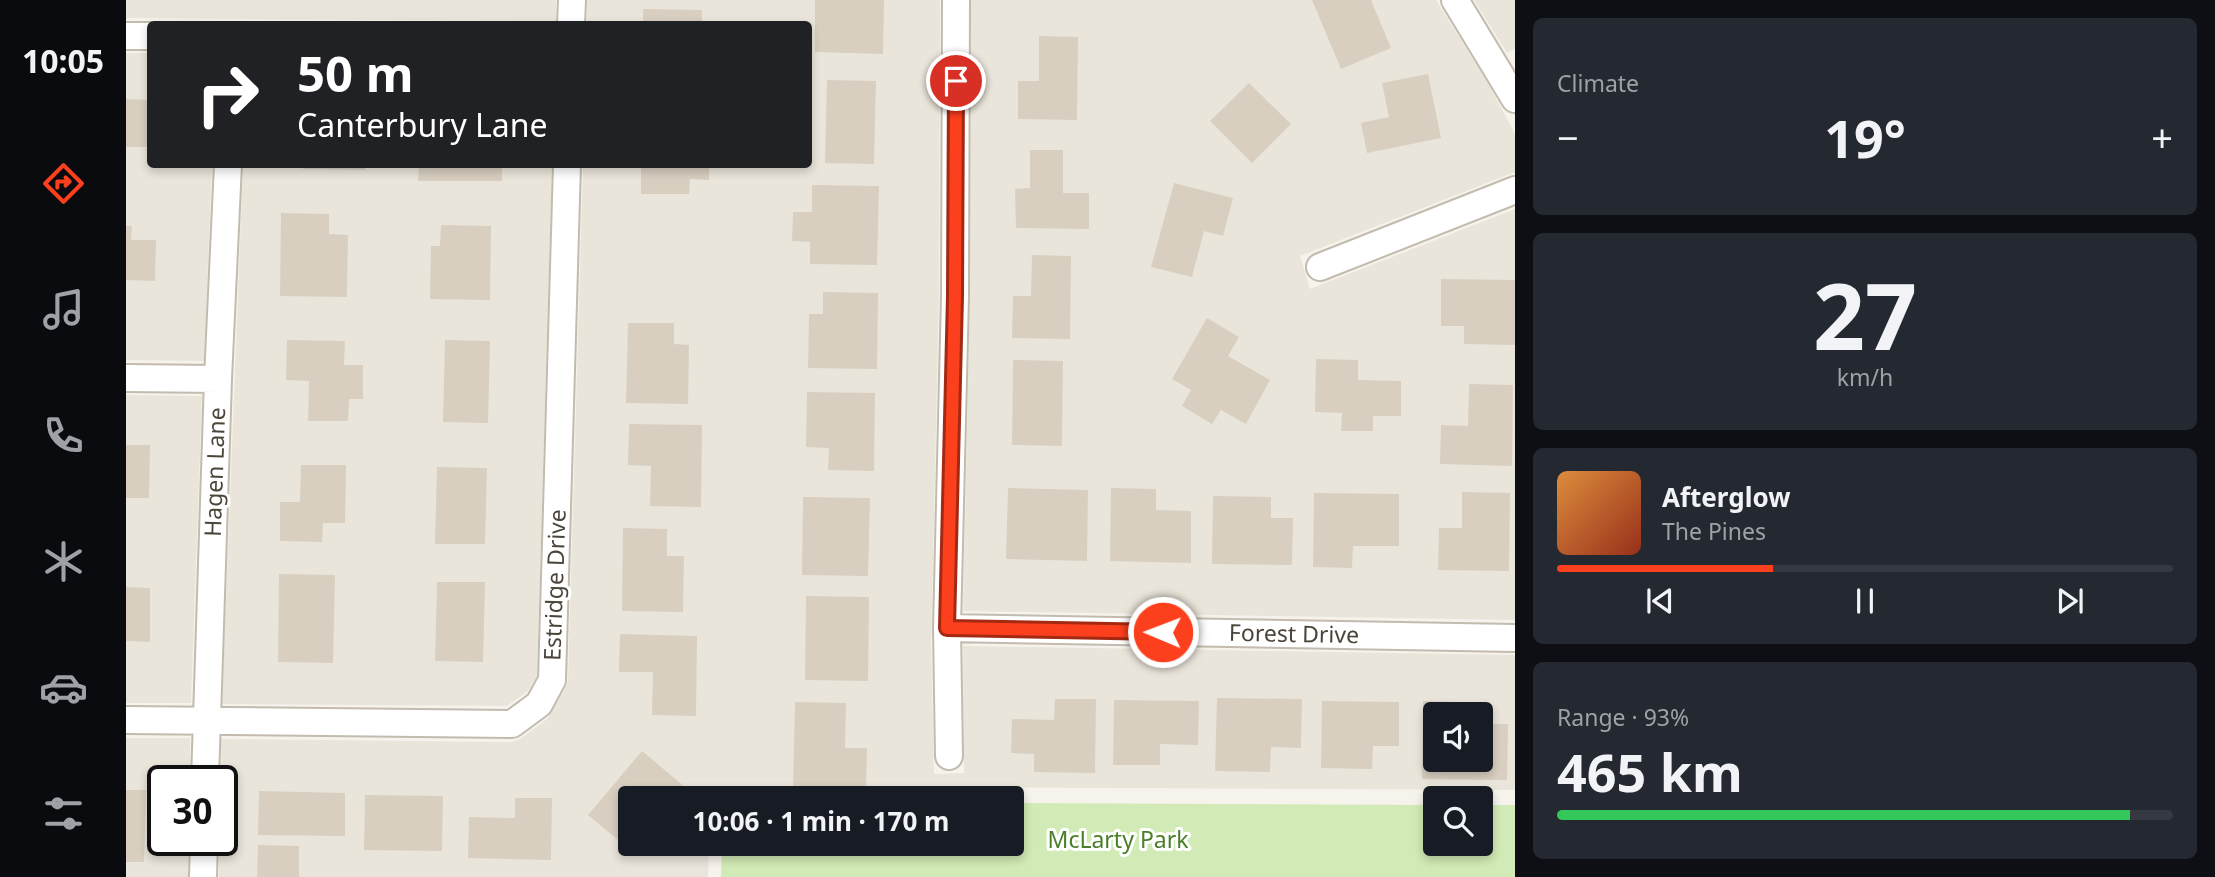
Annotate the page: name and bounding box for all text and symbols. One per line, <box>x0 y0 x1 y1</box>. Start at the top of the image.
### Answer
text: 10:05 <box>22 39 104 82</box>
text: 50 m <box>297 40 414 106</box>
icon: right <box>182 49 273 140</box>
pin <box>926 51 986 111</box>
icon: arrive <box>937 62 975 100</box>
text: Climate <box>1557 67 1639 99</box>
text: 19° <box>1824 102 1906 173</box>
text: Canterbury Lane <box>297 103 548 146</box>
text: − <box>1557 111 1579 163</box>
text: + <box>2151 111 2173 163</box>
icon: directions <box>39 159 88 208</box>
text: 27 <box>1813 253 1917 377</box>
icon: music <box>39 285 88 334</box>
text: km/h <box>1837 361 1893 393</box>
street label: Hagen Lane <box>196 407 232 537</box>
icon: phone <box>39 411 88 460</box>
text: Afterglow <box>1662 479 1790 515</box>
street label: Estridge Drive <box>535 509 573 661</box>
text: The Pines <box>1662 515 1766 547</box>
icon: climate <box>39 537 88 586</box>
icon: previous <box>1641 582 1679 620</box>
icon: pause <box>1846 582 1884 620</box>
icon: next <box>2051 582 2089 620</box>
position arrow <box>1126 595 1200 669</box>
street label: Forest Drive <box>1229 616 1359 650</box>
icon: car <box>39 663 88 712</box>
text: Range · 93% <box>1557 701 1689 733</box>
map controls <box>1423 702 1493 856</box>
button: sound <box>1423 702 1493 772</box>
text: 465 km <box>1557 736 1743 807</box>
speed limit sign: 30 <box>147 765 238 856</box>
button: search <box>1423 786 1493 856</box>
icon: filters <box>39 789 88 838</box>
text: 10:06 · 1 min · 170 m <box>693 803 949 839</box>
park label: McLarty Park <box>1048 823 1189 855</box>

